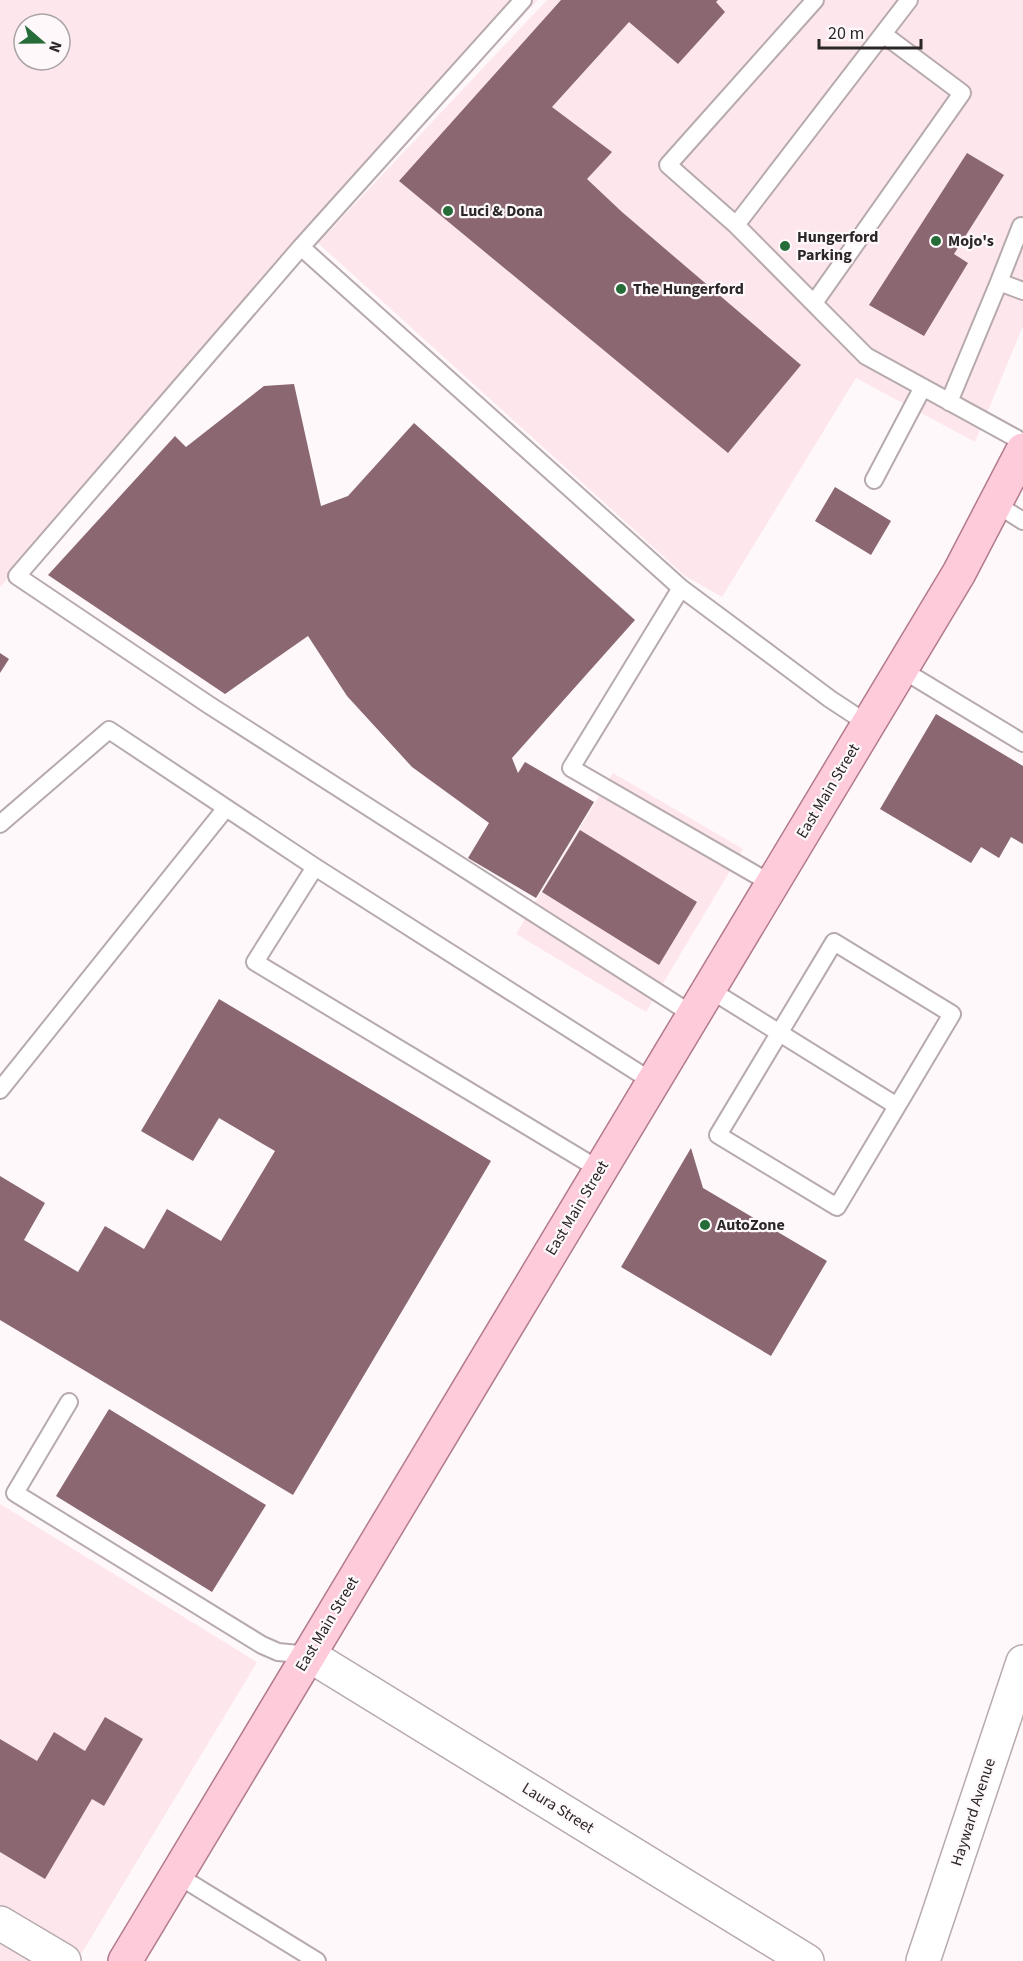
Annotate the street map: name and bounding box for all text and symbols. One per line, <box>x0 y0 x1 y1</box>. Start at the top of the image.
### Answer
north arrow <box>12 12 72 72</box>
scale bar <box>819 12 921 50</box>
text: 20 m <box>828 21 864 46</box>
text: N <box>43 38 67 56</box>
place label: Luci & Dona <box>460 200 543 222</box>
marker: Luci & Dona <box>441 204 455 218</box>
place label: Hungerford Parking <box>797 226 878 266</box>
place label: Mojo's <box>948 230 994 252</box>
marker: Mojo's <box>929 234 943 248</box>
marker: Hungerford Parking <box>778 239 792 253</box>
place label: The Hungerford <box>633 278 744 300</box>
marker: The Hungerford <box>614 282 628 296</box>
street label: East Main Street <box>791 739 865 843</box>
street label: East Main Street <box>540 1156 614 1260</box>
place label: AutoZone <box>716 1214 785 1236</box>
marker: AutoZone <box>698 1218 712 1232</box>
street label: East Main Street <box>290 1572 364 1676</box>
street label: Hayward Avenue <box>945 1755 1001 1869</box>
street label: Laura Street <box>518 1777 599 1839</box>

